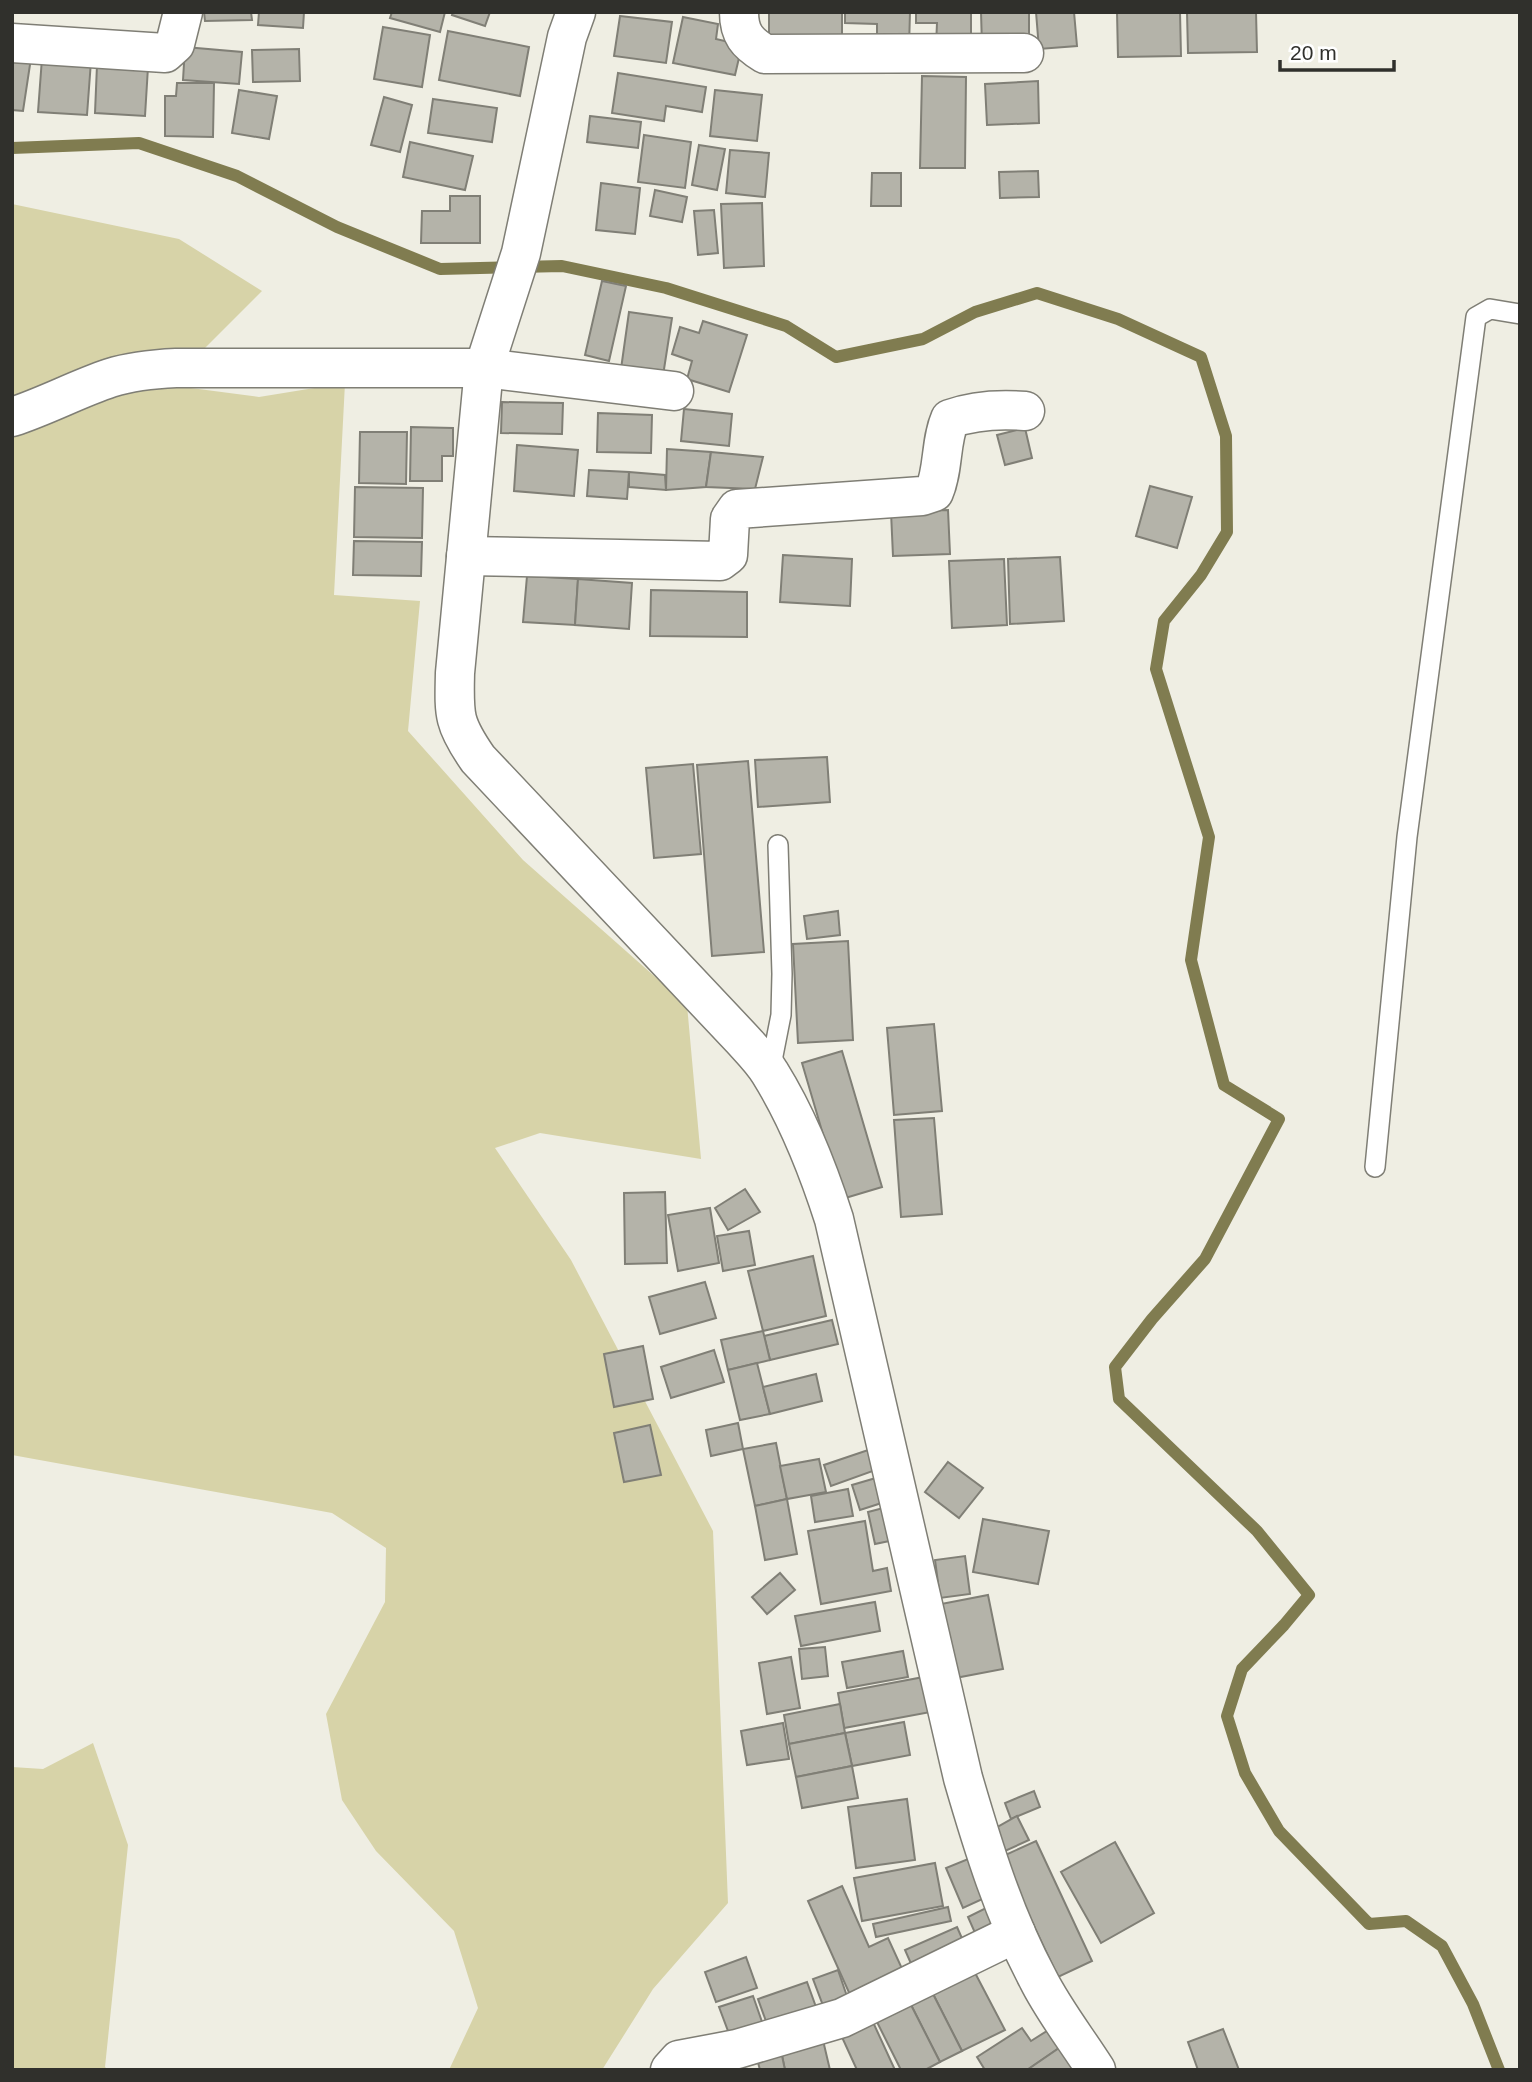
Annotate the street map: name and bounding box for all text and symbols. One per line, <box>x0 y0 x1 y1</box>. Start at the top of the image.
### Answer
scale bar <box>1280 28 1394 72</box>
text: 20 m <box>1290 41 1337 64</box>

